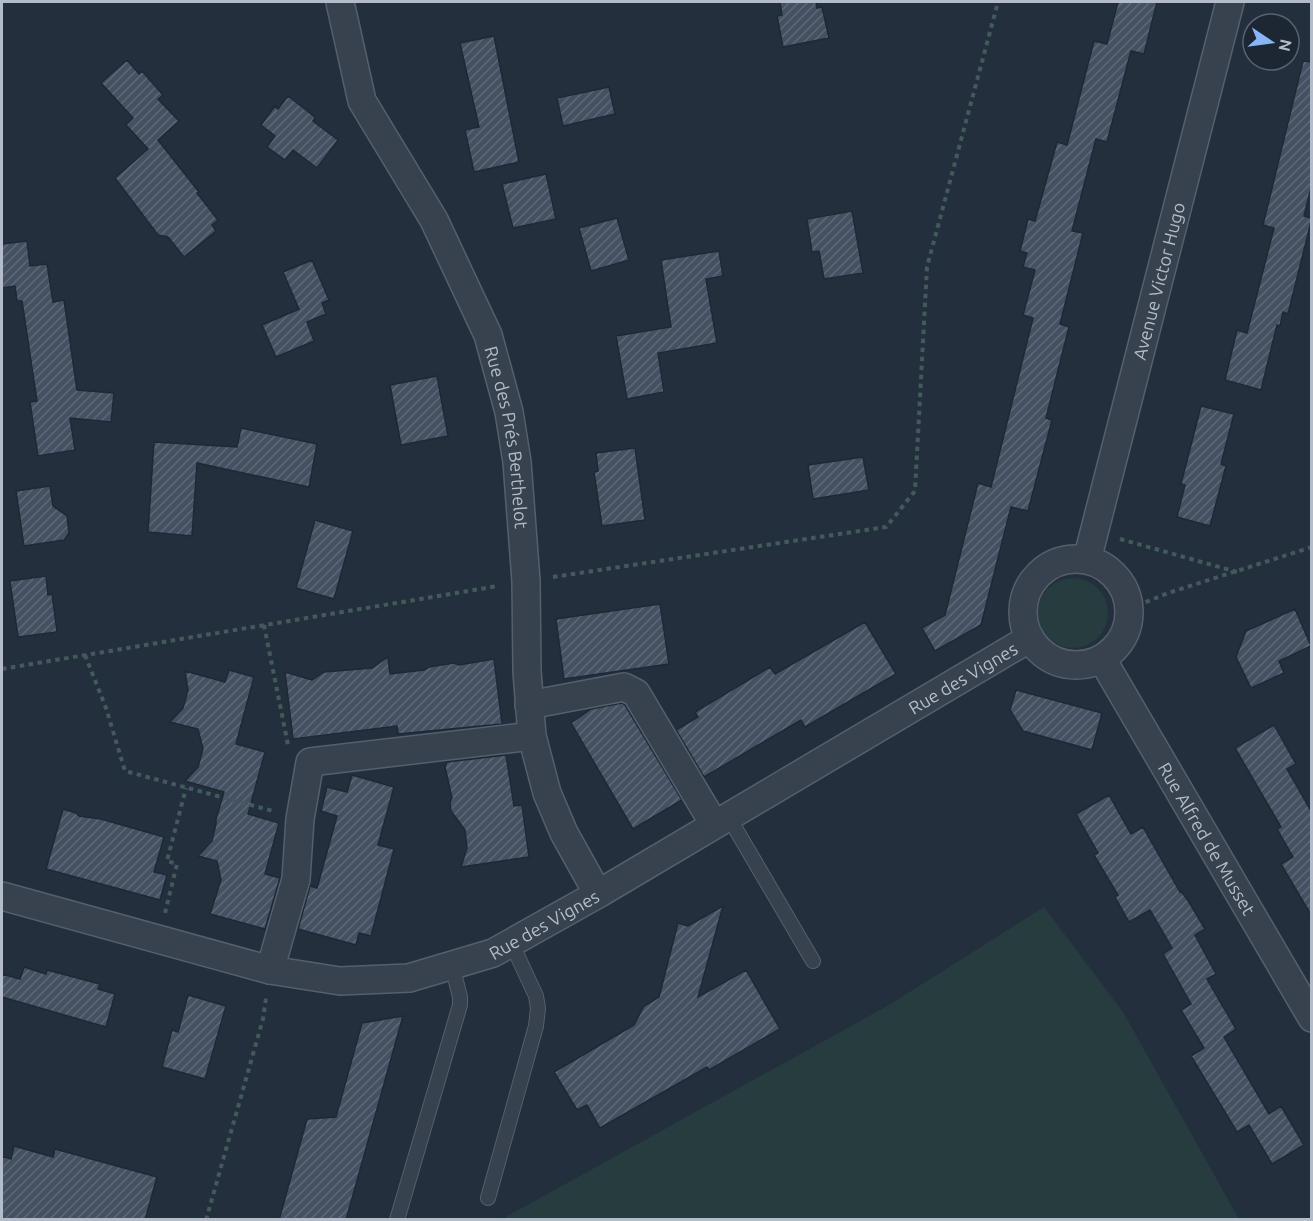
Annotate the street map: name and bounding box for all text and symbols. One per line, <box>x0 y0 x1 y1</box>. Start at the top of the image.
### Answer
north arrow <box>1241 12 1301 72</box>
text: N <box>1276 38 1296 53</box>
street label: Avenue Victor Hugo <box>1129 200 1188 362</box>
street label: Rue des Prés Berthelot <box>481 344 532 529</box>
street label: Rue des Vignes <box>905 638 1021 718</box>
street label: Rue Alfred de Musset <box>1155 759 1259 918</box>
street label: Rue des Vignes <box>486 886 602 963</box>

